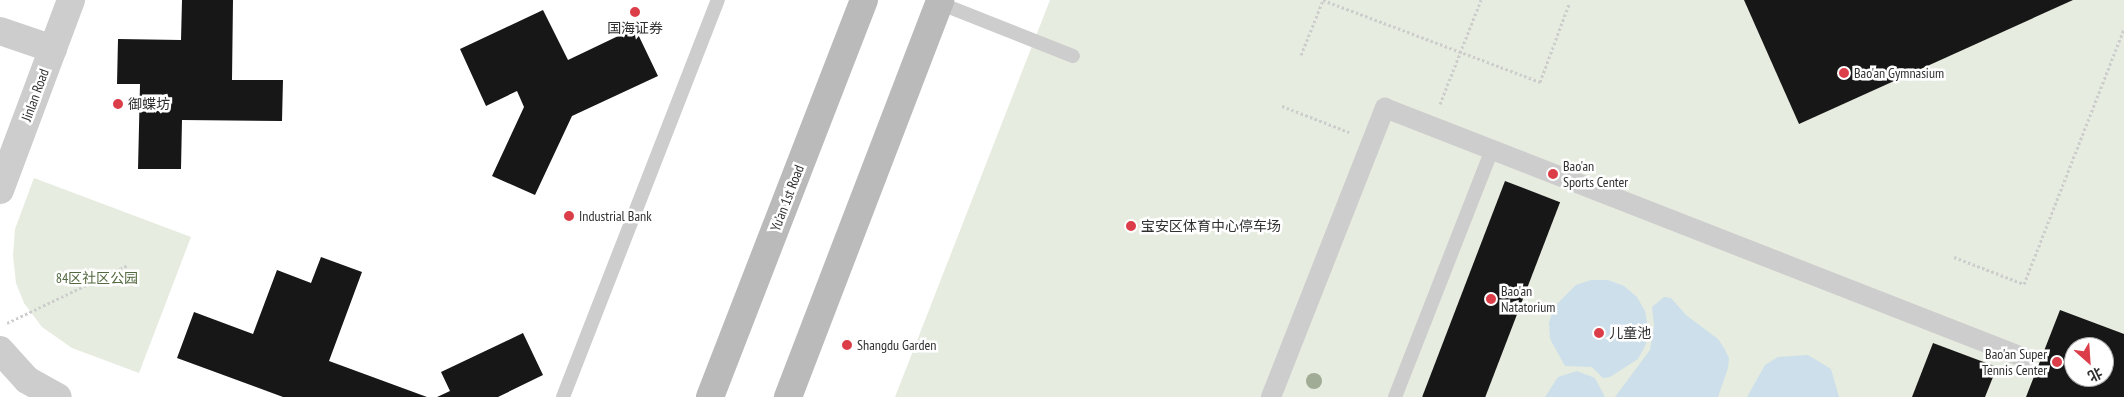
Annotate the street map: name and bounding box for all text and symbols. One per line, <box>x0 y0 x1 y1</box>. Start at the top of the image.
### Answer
marker: 国海证券 <box>629 6 641 18</box>
place label: 国海证券 <box>607 20 663 36</box>
place label: Bao'an Gymnasium <box>1854 65 1944 81</box>
street label: Jinlan Road <box>18 67 52 123</box>
marker: Bao'an Gymnasium <box>1838 67 1850 79</box>
place label: 御蝶坊 <box>128 96 170 112</box>
marker: 御蝶坊 <box>112 98 124 110</box>
place label: Bao'an Sports Center <box>1563 158 1628 190</box>
street label: Yu’an 1st Road <box>767 162 807 234</box>
marker: Bao'an Sports Center <box>1547 168 1559 180</box>
place label: Industrial Bank <box>579 208 652 224</box>
marker: Industrial Bank <box>563 210 575 222</box>
place label: 宝安区体育中心停车场 <box>1141 218 1281 234</box>
marker: 宝安区体育中心停车场 <box>1125 220 1137 232</box>
park label: 84区社区公园 <box>56 270 138 286</box>
place label: Bao'an Natatorium <box>1501 283 1555 316</box>
marker: Bao'an Natatorium <box>1485 293 1497 305</box>
place label: 儿童池 <box>1609 325 1651 341</box>
marker: 儿童池 <box>1593 327 1605 339</box>
place label: Shangdu Garden <box>857 337 936 353</box>
north arrow <box>2064 337 2114 387</box>
marker: Shangdu Garden <box>841 339 853 351</box>
place label: Bao'an Super Tennis Center <box>1982 346 2047 378</box>
marker: Bao'an Super Tennis Center <box>2051 356 2063 368</box>
text: 北 <box>2085 363 2105 386</box>

